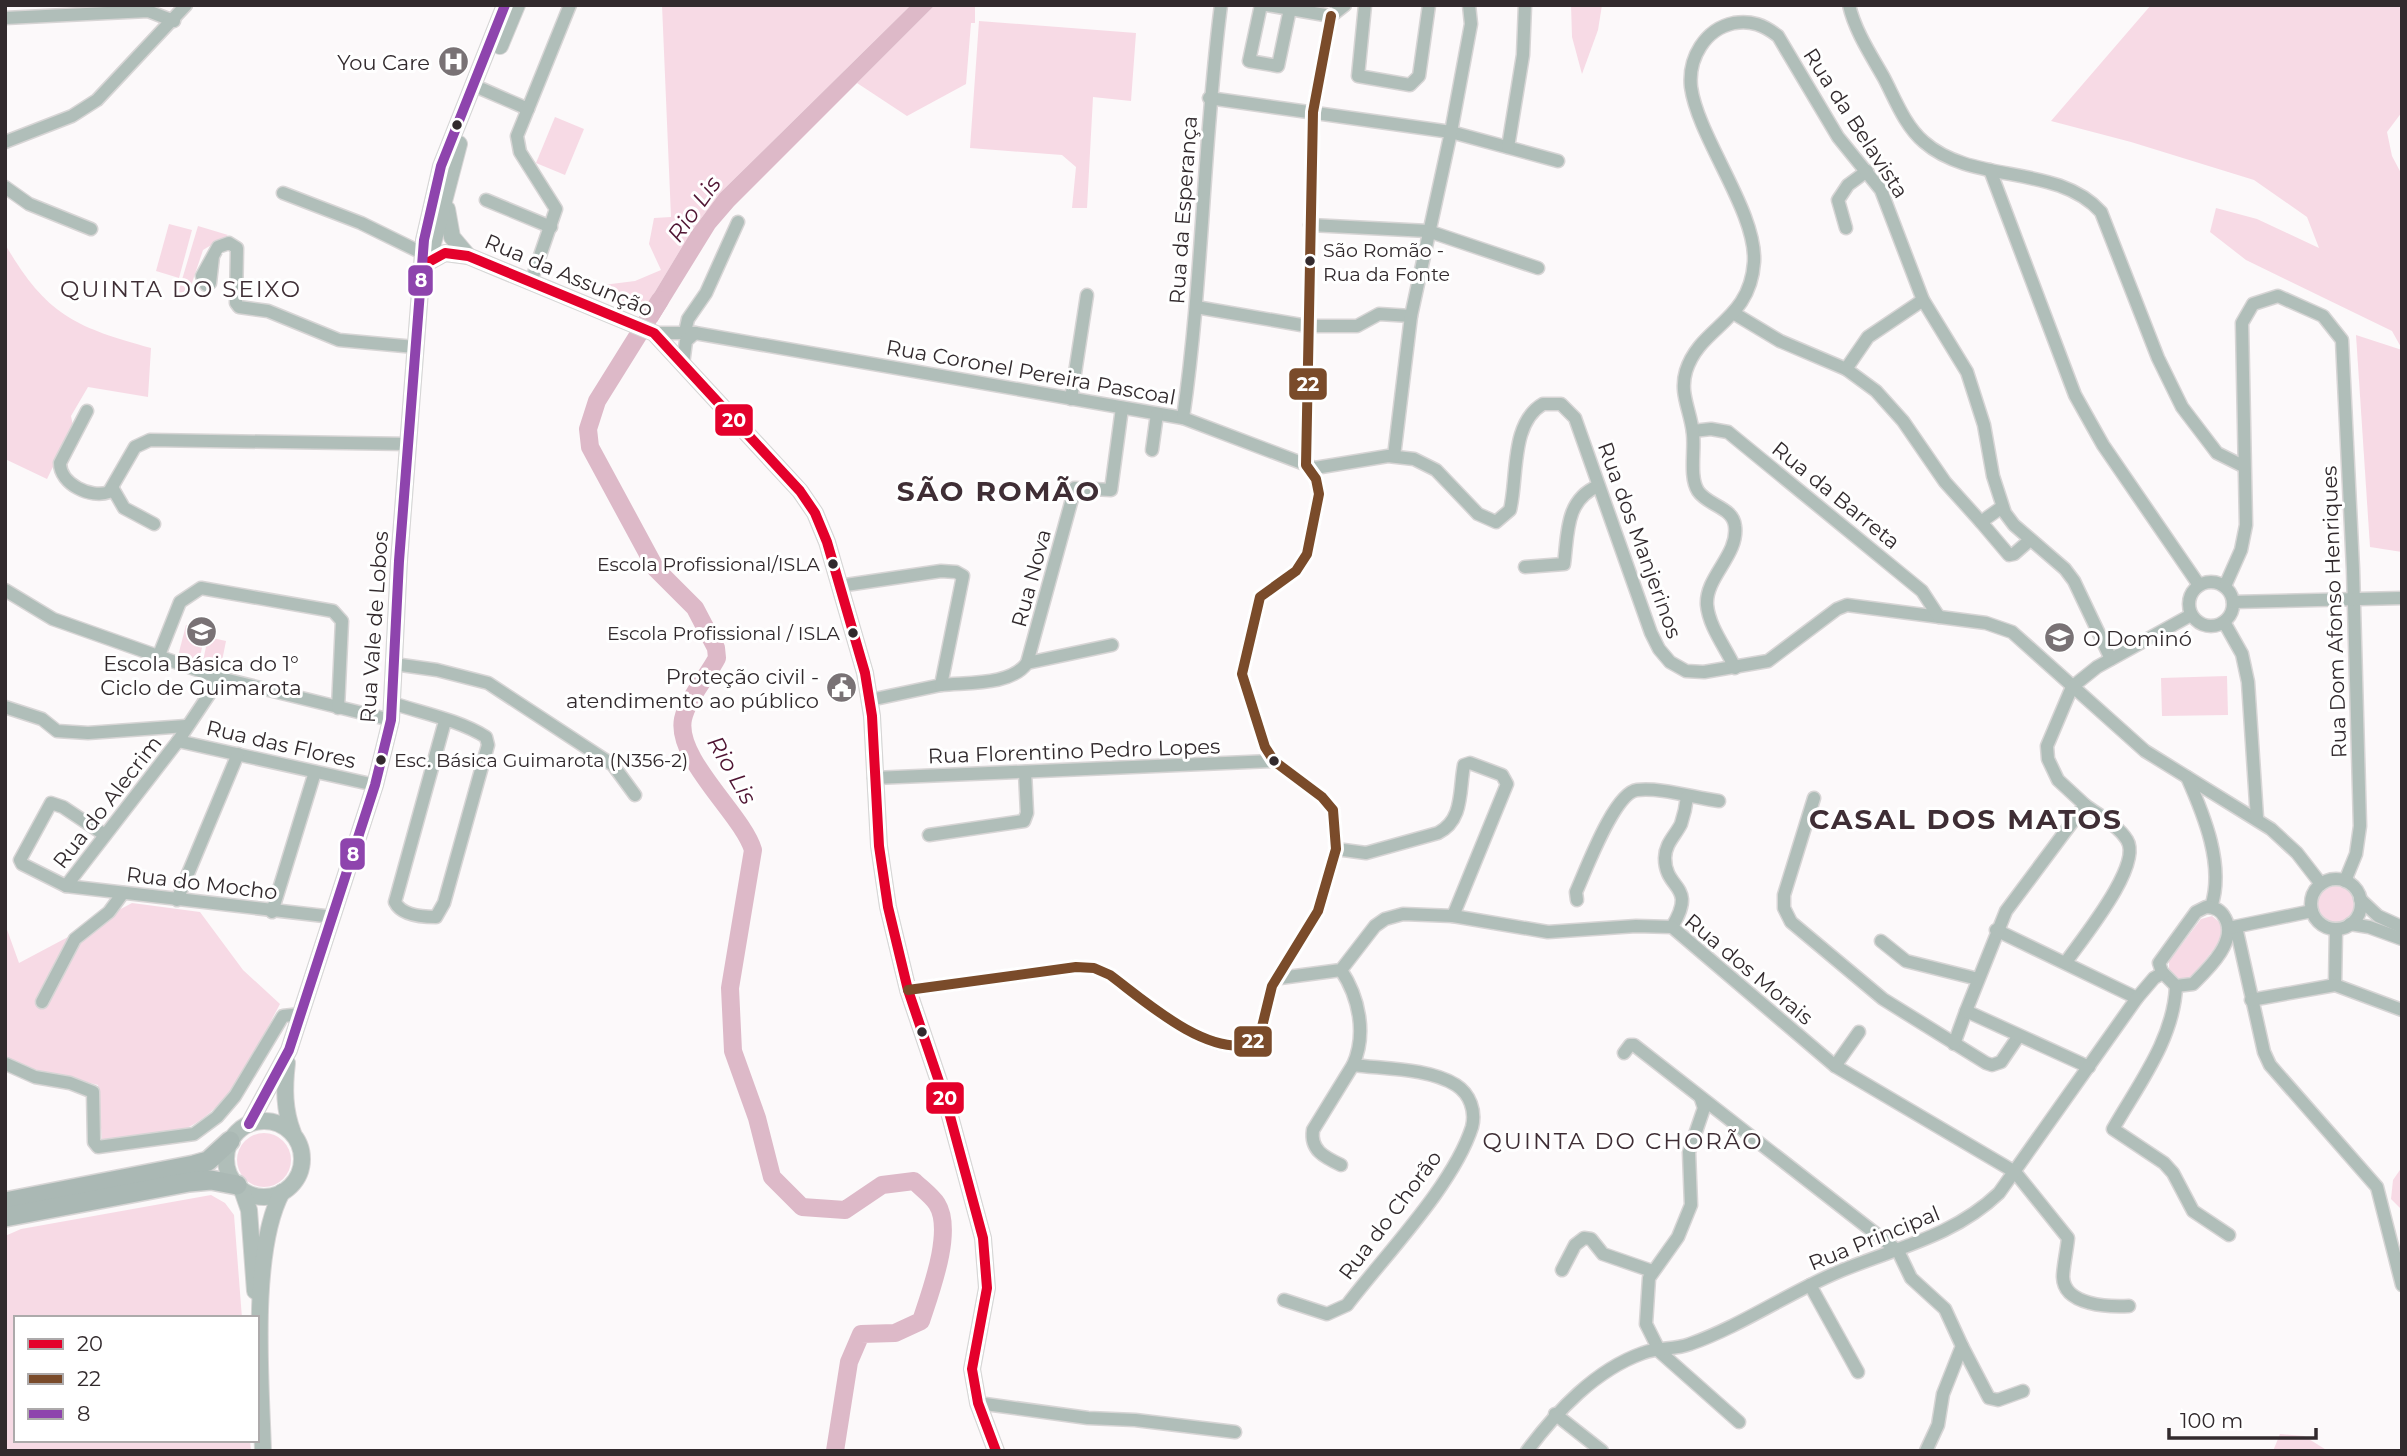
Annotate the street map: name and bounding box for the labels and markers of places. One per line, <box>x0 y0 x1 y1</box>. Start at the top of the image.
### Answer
hospital icon: You Care <box>436 45 470 79</box>
place label: You Care <box>337 50 430 75</box>
unlabelled marker <box>450 118 464 132</box>
place label: São Romão - Rua da Fonte <box>1323 239 1450 286</box>
marker: São Romão - Rua da Fonte <box>1303 254 1317 268</box>
place label: Escola Profissional/ISLA <box>597 553 820 576</box>
marker: Escola Profissional/ISLA <box>826 557 840 571</box>
school or university icon: Escola Básica do 1° Ciclo de Guimarota <box>184 614 218 648</box>
school or university icon: O Dominó <box>2043 621 2077 655</box>
place label: Escola Profissional / ISLA <box>607 622 840 645</box>
marker: Escola Profissional / ISLA <box>846 626 860 640</box>
place label: O Dominó <box>2083 626 2192 651</box>
place label: Escola Básica do 1° Ciclo de Guimarota <box>100 651 302 700</box>
place label: Proteção civil - atendimento ao público <box>566 664 819 713</box>
public building icon: Proteção civil - atendimento ao público <box>825 671 859 705</box>
place label: Esc. Básica Guimarota (N356-2) <box>394 749 688 772</box>
marker: Esc. Básica Guimarota (N356-2) <box>374 753 388 767</box>
unlabelled marker <box>1267 754 1281 768</box>
unlabelled marker <box>915 1025 929 1039</box>

